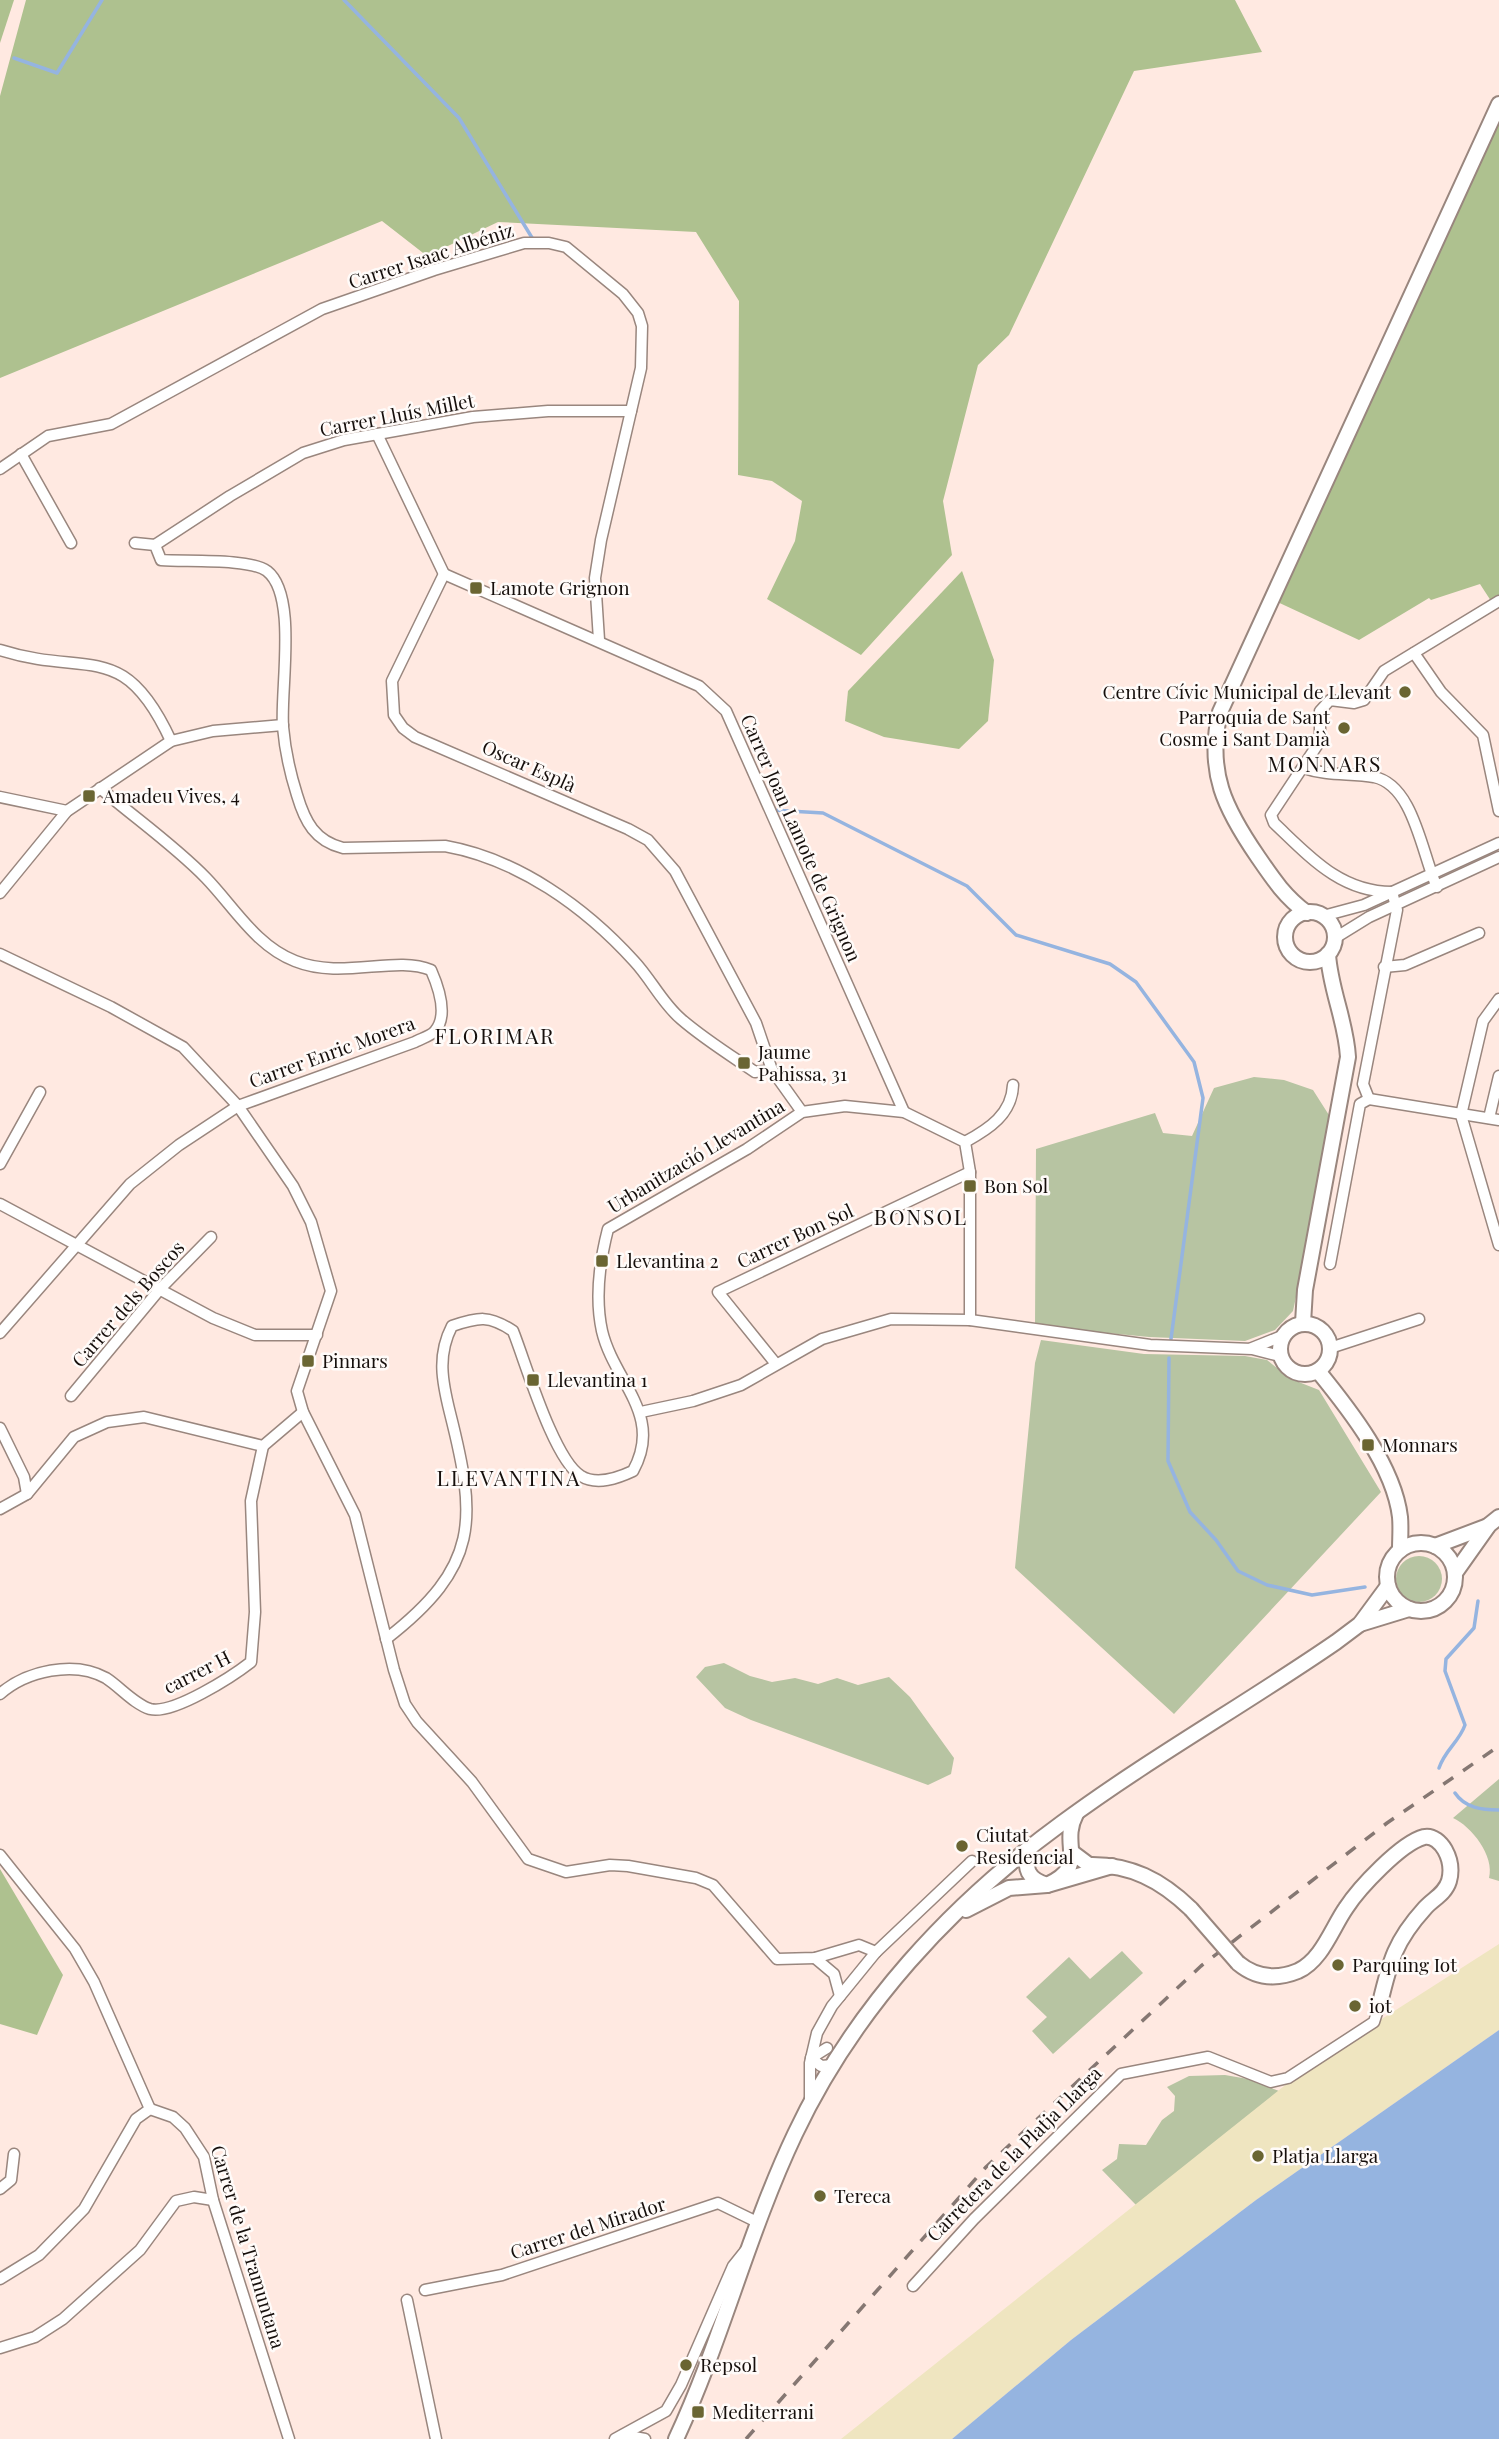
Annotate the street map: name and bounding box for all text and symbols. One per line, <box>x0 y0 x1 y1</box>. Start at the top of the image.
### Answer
street label: Carrer Isaac Albéniz <box>345 216 517 294</box>
street label: Carrer Lluís Millet <box>317 386 477 442</box>
place label: Lamote Grignon <box>490 574 630 600</box>
marker: Lamote Grignon <box>468 580 484 596</box>
place label: Centre Cívic Municipal de Llevant <box>1103 678 1391 704</box>
marker: Centre Cívic Municipal de Llevant <box>1397 684 1413 700</box>
place label: Parroquia de Sant Cosme i Sant Damià <box>1159 703 1331 751</box>
street label: Carrer Joan Lamote de Grignon <box>736 710 869 966</box>
marker: Parroquia de Sant Cosme i Sant Damià <box>1336 720 1352 736</box>
street label: Oscar Esplà <box>478 733 581 798</box>
district label: MONNARS <box>1268 749 1382 777</box>
place label: Amadeu Vives, 4 <box>102 782 240 808</box>
marker: Amadeu Vives, 4 <box>81 788 97 804</box>
street label: Carrer Enric Morera <box>245 1009 419 1093</box>
district label: FLORIMAR <box>434 1021 556 1049</box>
place label: Jaume Pahissa, 31 <box>757 1038 847 1086</box>
marker: Jaume Pahissa, 31 <box>736 1055 752 1071</box>
street label: Urbanització Llevantina <box>602 1092 789 1218</box>
place label: Bon Sol <box>984 1172 1049 1198</box>
marker: Bon Sol <box>962 1178 978 1194</box>
street label: Carrer Bon Sol <box>732 1197 858 1273</box>
district label: BONSOL <box>874 1202 968 1230</box>
street label: Carrer dels Boscos <box>65 1235 189 1372</box>
place label: Llevantina 2 <box>616 1247 719 1273</box>
marker: Llevantina 2 <box>594 1253 610 1269</box>
place label: Pinnars <box>322 1347 388 1373</box>
marker: Pinnars <box>300 1353 316 1369</box>
place label: Llevantina 1 <box>547 1366 648 1392</box>
marker: Llevantina 1 <box>525 1372 541 1388</box>
place label: Monnars <box>1382 1431 1458 1457</box>
marker: Monnars <box>1360 1437 1376 1453</box>
district label: LLEVANTINA <box>436 1463 582 1491</box>
street label: carrer H <box>159 1643 235 1699</box>
place label: Ciutat Residencial <box>976 1821 1074 1869</box>
marker: Ciutat Residencial <box>954 1838 970 1854</box>
place label: Parquing Iot <box>1352 1951 1457 1977</box>
marker: Parquing Iot <box>1330 1957 1346 1973</box>
place label: iot <box>1369 1992 1392 2018</box>
marker: iot <box>1347 1998 1363 2014</box>
street label: Carretera de la Platja Llarga <box>920 2060 1107 2247</box>
street label: Carrer de la Tramuntana <box>206 2142 292 2352</box>
place label: Platja Llarga <box>1272 2142 1379 2168</box>
marker: Platja Llarga <box>1250 2148 1266 2164</box>
place label: Tereca <box>834 2182 892 2208</box>
marker: Tereca <box>812 2188 828 2204</box>
street label: Carrer del Mirador <box>507 2189 669 2264</box>
place label: Repsol <box>700 2351 758 2377</box>
marker: Repsol <box>678 2357 694 2373</box>
place label: Mediterrani <box>712 2398 814 2424</box>
marker: Mediterrani <box>690 2404 706 2420</box>

